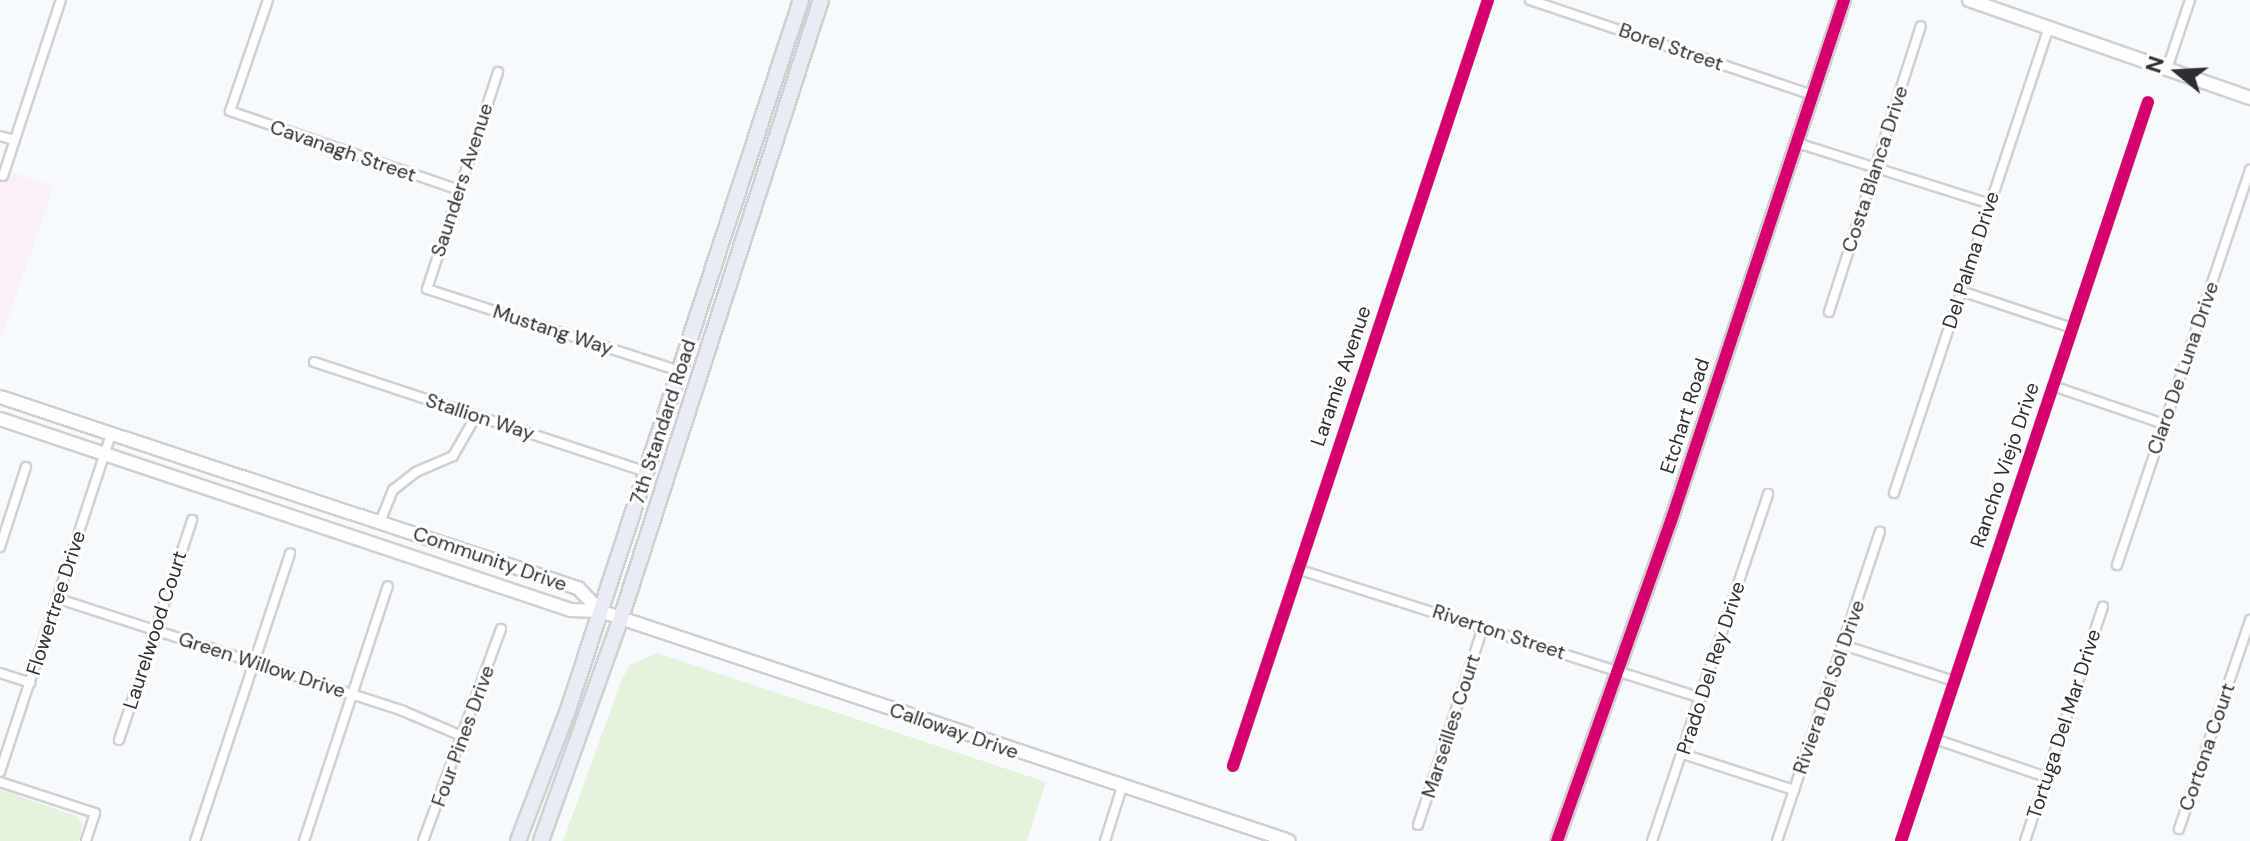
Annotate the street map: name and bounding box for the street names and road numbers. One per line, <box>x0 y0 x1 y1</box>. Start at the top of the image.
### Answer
street label: Borel Street <box>1616 18 1726 76</box>
street label: Costa Blanca Drive <box>1837 83 1913 255</box>
street label: Saunders Avenue <box>426 100 498 260</box>
street label: Cavanagh Street <box>267 115 419 187</box>
street label: Del Palma Drive <box>1938 188 2004 332</box>
street label: Claro De Luna Drive <box>2142 278 2224 458</box>
street label: Mustang Way <box>490 299 616 361</box>
street label: Laramie Avenue <box>1306 303 1376 449</box>
street label: 7th Standard Road <box>625 337 701 507</box>
street label: Etchart Road <box>1655 355 1715 477</box>
street label: Rancho Viejo Drive <box>1965 379 2045 551</box>
street label: Stallion Way <box>423 388 537 446</box>
street label: Community Drive <box>410 521 570 597</box>
street label: Flowertree Drive <box>21 528 91 678</box>
street label: Laurelwood Court <box>118 548 192 712</box>
street label: Prado Del Rey Drive <box>1672 578 1750 758</box>
street label: Riviera Del Sol Drive <box>1788 597 1870 777</box>
street label: Riverton Street <box>1429 599 1569 665</box>
street label: Tortuga Del Mar Drive <box>2022 626 2106 822</box>
street label: Green Willow Drive <box>175 627 349 703</box>
street label: Marseilles Court <box>1416 651 1486 801</box>
street label: Four Pines Drive <box>426 662 500 810</box>
street label: Cortona Court <box>2174 680 2240 814</box>
street label: Calloway Drive <box>886 698 1022 764</box>

